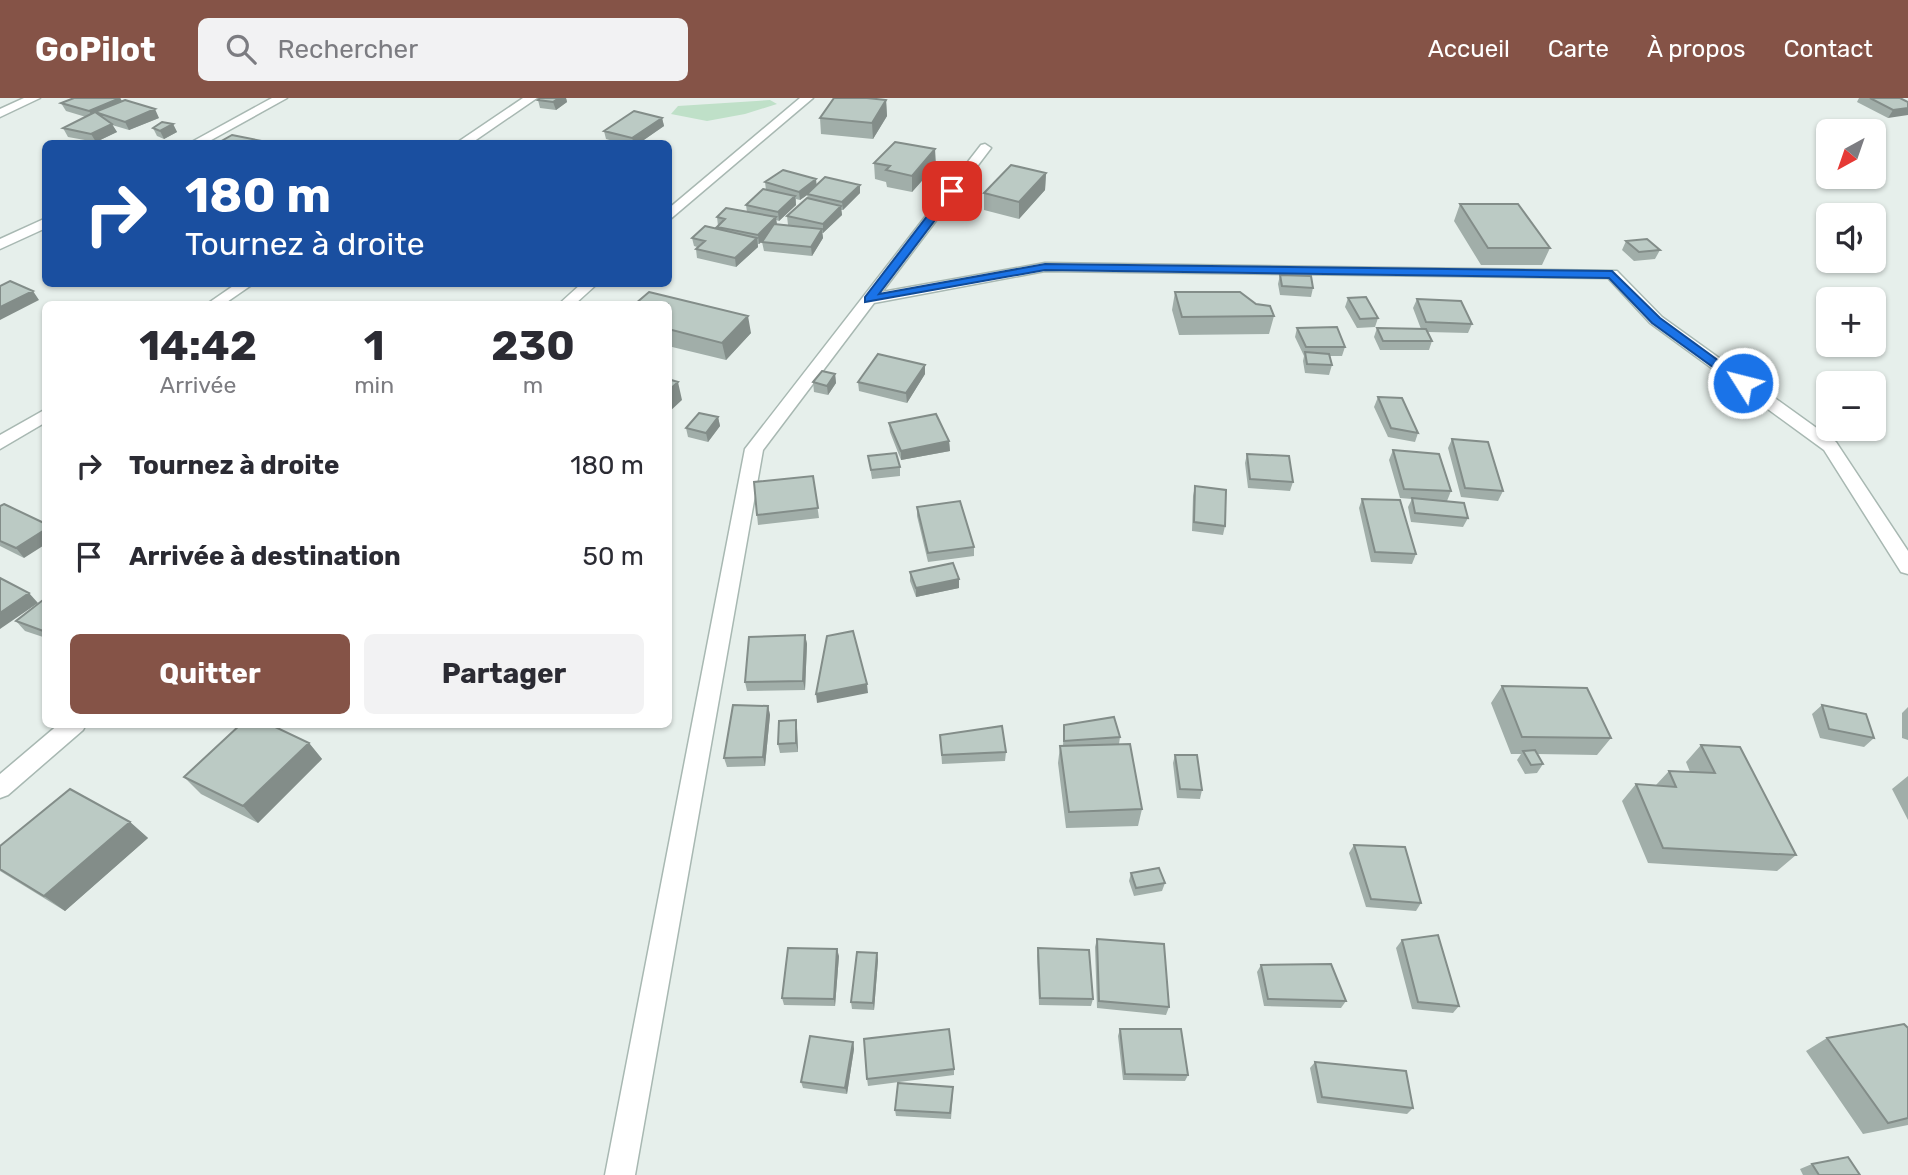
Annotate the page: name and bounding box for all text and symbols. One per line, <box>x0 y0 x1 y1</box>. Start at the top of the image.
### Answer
search box <box>198 18 688 81</box>
text: GoPilot <box>35 30 156 69</box>
icon: search <box>222 30 260 68</box>
text: Rechercher <box>278 34 418 65</box>
text: Accueil <box>1428 35 1510 63</box>
text: Carte <box>1548 35 1609 63</box>
text: À propos <box>1647 35 1746 63</box>
text: Contact <box>1784 35 1873 63</box>
north arrow <box>1816 119 1886 189</box>
map controls <box>1816 119 1886 441</box>
pin <box>922 161 982 221</box>
text: 180 m <box>185 166 331 224</box>
icon: right <box>70 168 161 259</box>
icon: arrive <box>933 172 971 210</box>
button: sound <box>1816 203 1886 273</box>
text: Tournez à droite <box>185 225 425 263</box>
button: + <box>1816 287 1886 357</box>
text: 14:42 <box>139 321 257 371</box>
text: 1 <box>364 321 385 371</box>
text: 230 <box>491 321 575 371</box>
position arrow <box>1706 346 1780 420</box>
text: Arrivée <box>160 371 236 399</box>
text: min <box>354 371 394 399</box>
text: m <box>523 371 543 399</box>
button: − <box>1816 371 1886 441</box>
icon: right <box>70 447 108 485</box>
text: Tournez à droite <box>129 450 339 481</box>
text: 180 m <box>570 450 644 481</box>
icon: arrive <box>70 538 108 576</box>
text: Arrivée à destination <box>129 541 401 572</box>
text: 50 m <box>583 541 644 572</box>
button: Quitter <box>70 634 350 714</box>
button: Partager <box>364 634 644 714</box>

